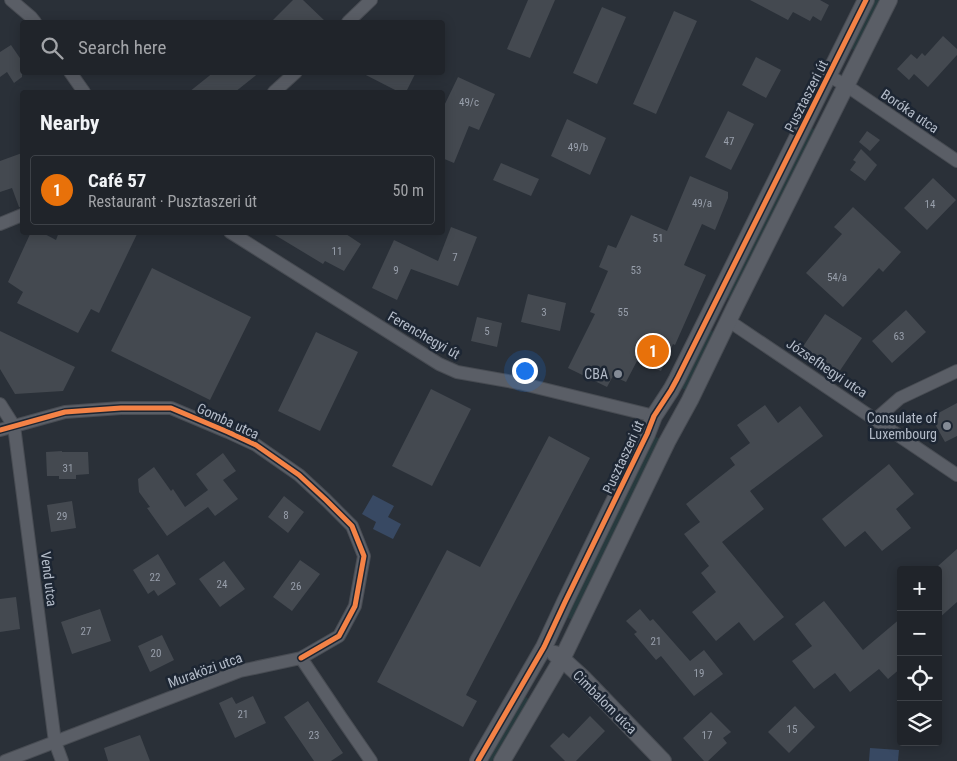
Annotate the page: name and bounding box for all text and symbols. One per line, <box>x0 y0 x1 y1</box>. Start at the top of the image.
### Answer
search box <box>20 20 445 75</box>
icon: search <box>38 34 66 62</box>
text: Search here <box>78 36 166 59</box>
street label: Pusztaszeri út <box>781 57 831 135</box>
street label: Boróka utca <box>878 86 942 136</box>
house number: 49/c <box>459 96 479 109</box>
text: Nearby <box>40 111 99 135</box>
house number: 47 <box>724 135 734 148</box>
house number: 49/b <box>568 141 588 154</box>
text: Café 57 <box>88 169 146 192</box>
text: 1 <box>53 181 61 200</box>
text: 50 m <box>392 181 424 200</box>
text: Restaurant · Pusztaszeri út <box>88 192 257 211</box>
house number: 49/a <box>692 197 712 210</box>
house number: 14 <box>925 198 936 211</box>
house number: 51 <box>653 232 663 245</box>
house number: 11 <box>332 245 342 258</box>
house number: 7 <box>452 251 458 264</box>
house number: 9 <box>393 264 399 277</box>
house number: 53 <box>631 264 641 277</box>
house number: 54/a <box>827 271 847 284</box>
house number: 3 <box>541 306 547 319</box>
house number: 55 <box>618 306 628 319</box>
street label: Ferenchegyi út <box>385 308 463 362</box>
house number: 5 <box>484 325 490 338</box>
house number: 63 <box>894 330 904 343</box>
pin: 1 <box>637 332 669 370</box>
street label: Józsefhegyi utca <box>784 335 870 401</box>
your location <box>512 358 538 384</box>
place label: CBA <box>584 366 608 382</box>
marker: CBA <box>612 368 624 380</box>
street label: Gomba utca <box>194 400 262 442</box>
place label: Consulate of Luxembourg <box>867 410 938 442</box>
street label: Pusztaszeri út <box>599 418 647 496</box>
marker: Consulate of Luxembourg <box>941 420 953 432</box>
house number: 31 <box>63 462 73 475</box>
house number: 8 <box>283 509 289 522</box>
house number: 29 <box>57 510 67 523</box>
street label: Vend utca <box>38 551 60 607</box>
map controls <box>897 566 942 746</box>
button: + <box>897 566 942 611</box>
house number: 22 <box>150 571 160 584</box>
house number: 24 <box>217 578 228 591</box>
house number: 26 <box>291 580 301 593</box>
button: − <box>897 611 942 656</box>
house number: 27 <box>81 625 91 638</box>
house number: 21 <box>651 635 661 648</box>
house number: 20 <box>151 647 161 660</box>
street label: Muraközi utca <box>166 649 244 691</box>
button: locate <box>897 656 942 701</box>
street label: Cimbalom utca <box>570 667 640 737</box>
house number: 19 <box>694 667 704 680</box>
button: layers <box>897 701 942 746</box>
house number: 21 <box>238 708 248 721</box>
house number: 15 <box>787 723 797 736</box>
house number: 23 <box>309 729 319 742</box>
house number: 17 <box>702 729 712 742</box>

